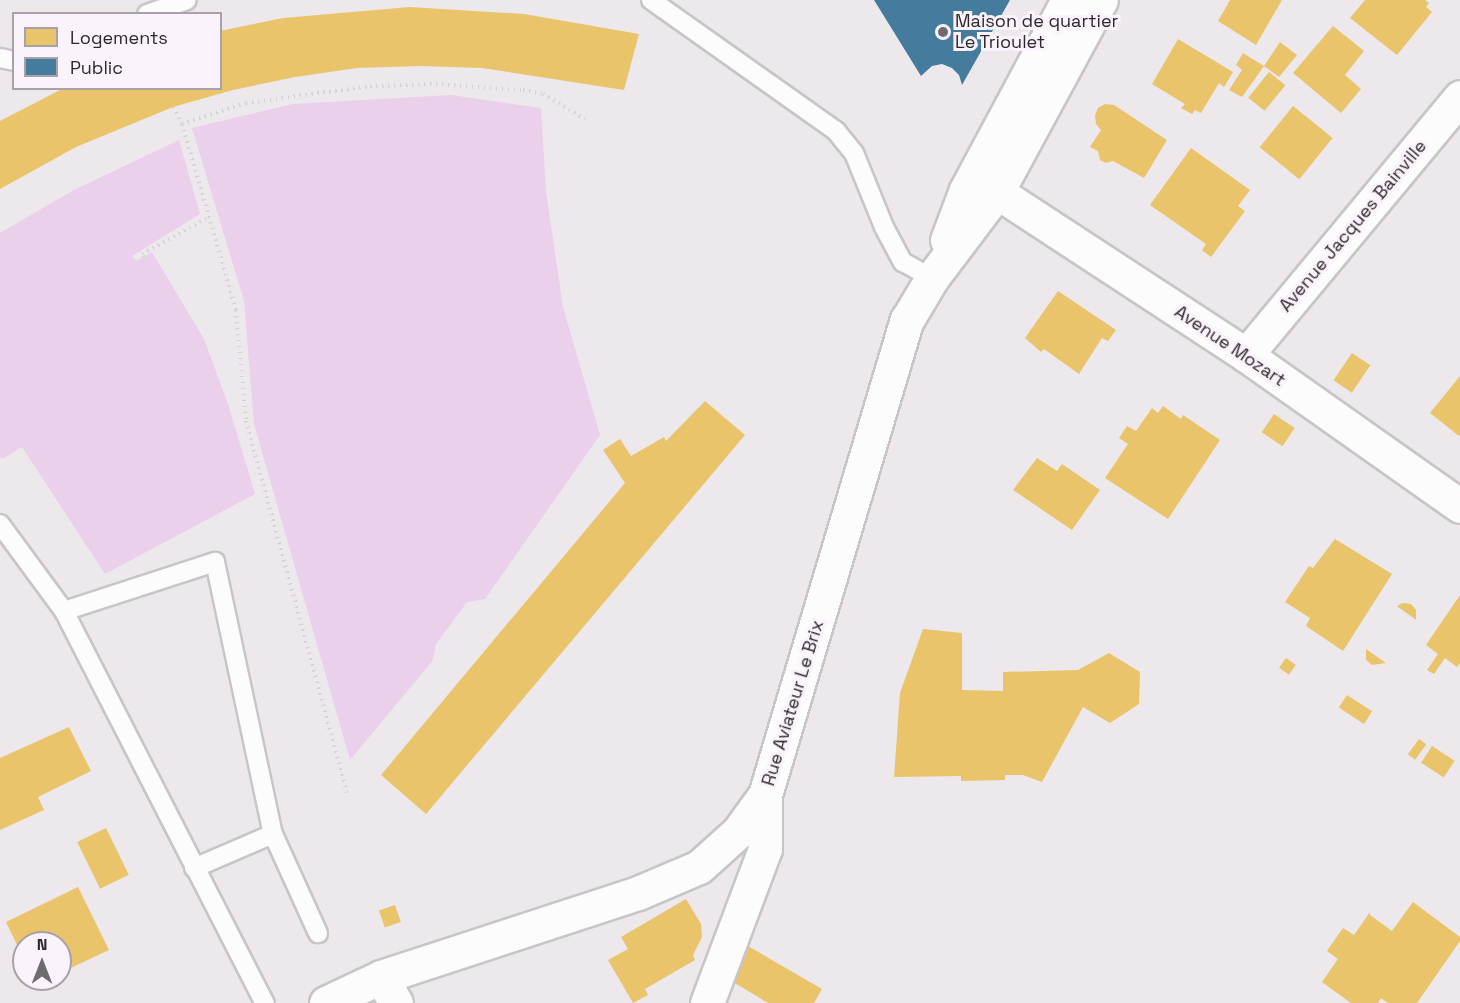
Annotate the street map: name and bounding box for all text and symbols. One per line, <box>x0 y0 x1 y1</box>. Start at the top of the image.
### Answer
place label: Maison de quartier Le Trioulet <box>955 11 1118 54</box>
legend <box>12 12 222 90</box>
marker: Maison de quartier Le Trioulet <box>936 25 950 39</box>
text: Logements <box>70 26 168 49</box>
text: Public <box>70 56 123 79</box>
street label: Avenue Jacques Bainville <box>1275 136 1431 316</box>
street label: Avenue Mozart <box>1170 301 1290 391</box>
street label: Rue Aviateur Le Brix <box>757 617 829 789</box>
north arrow <box>12 931 72 991</box>
text: N <box>37 934 47 955</box>

